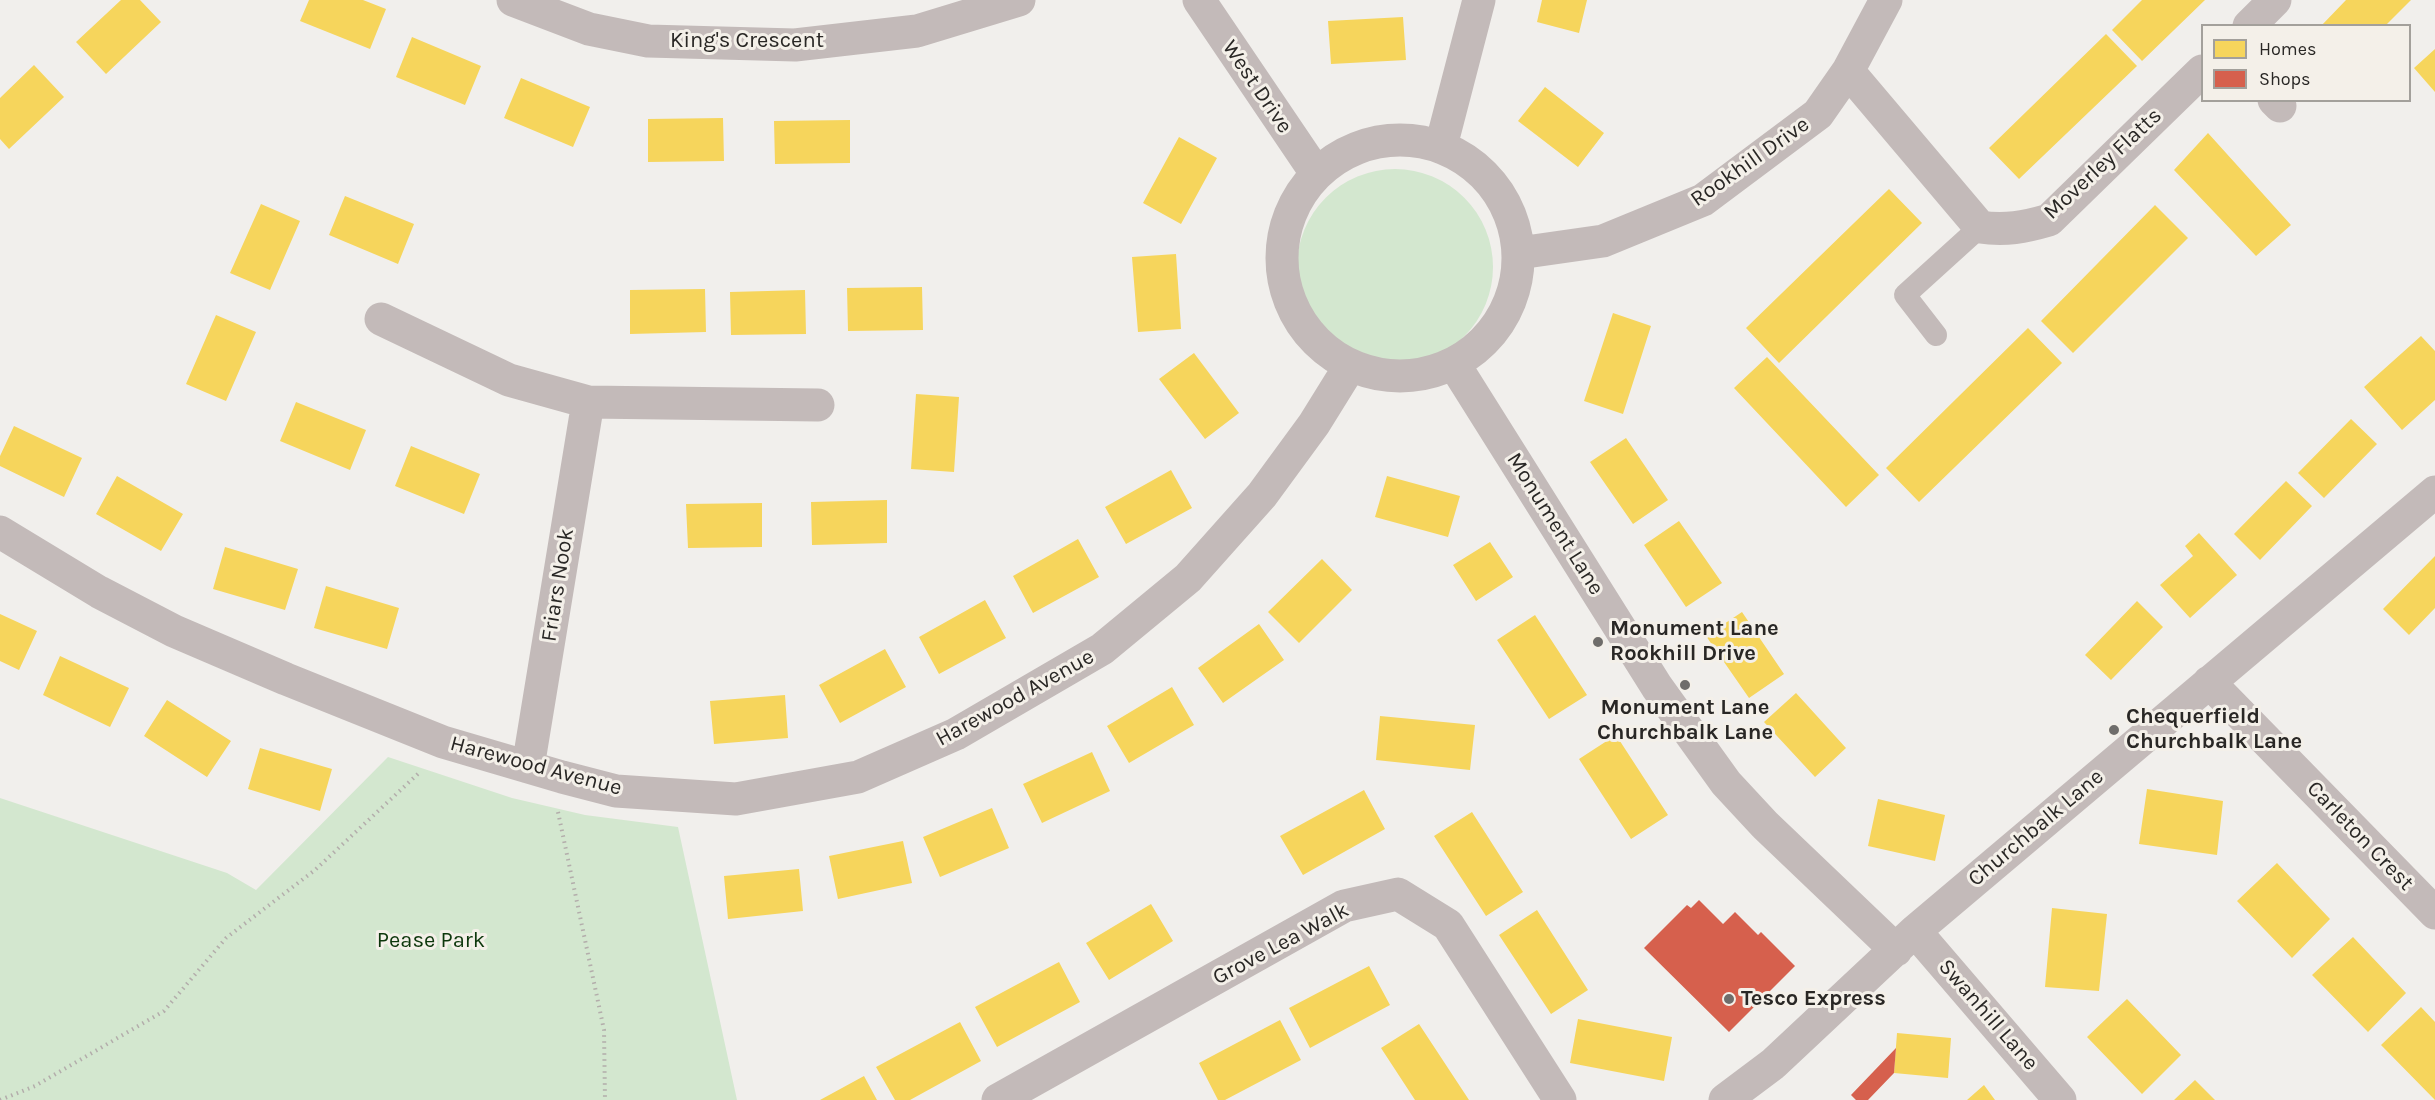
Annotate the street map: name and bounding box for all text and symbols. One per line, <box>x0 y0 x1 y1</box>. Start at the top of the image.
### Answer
legend <box>2201 24 2411 102</box>
street label: King's Crescent <box>670 28 824 54</box>
street label: West Drive <box>1216 35 1298 139</box>
text: Homes <box>2259 38 2316 60</box>
text: Shops <box>2259 68 2311 90</box>
street label: Moverley Flatts <box>2038 103 2168 225</box>
street label: Rookhill Drive <box>1686 111 1814 213</box>
street label: Monument Lane <box>1501 448 1609 600</box>
street label: Friars Nook <box>536 526 580 644</box>
place label: Monument Lane Rookhill Drive <box>1610 616 1779 668</box>
marker: Monument Lane Rookhill Drive <box>1591 635 1605 649</box>
street label: Harewood Avenue <box>931 644 1099 752</box>
marker: Monument Lane Churchbalk Lane <box>1678 678 1692 692</box>
place label: Monument Lane Churchbalk Lane <box>1597 695 1773 746</box>
place label: Chequerfield Churchbalk Lane <box>2126 704 2302 756</box>
marker: Chequerfield Churchbalk Lane <box>2107 723 2121 737</box>
street label: Harewood Avenue <box>447 730 625 802</box>
street label: Churchbalk Lane <box>1963 764 2109 892</box>
street label: Carleton Crest <box>2301 776 2419 896</box>
street label: Grove Lea Walk <box>1208 897 1354 991</box>
park label: Pease Park <box>377 928 485 954</box>
street label: Swanhill Lane <box>1932 954 2044 1076</box>
place label: Tesco Express <box>1741 986 1886 1012</box>
marker: Tesco Express <box>1722 992 1736 1006</box>

